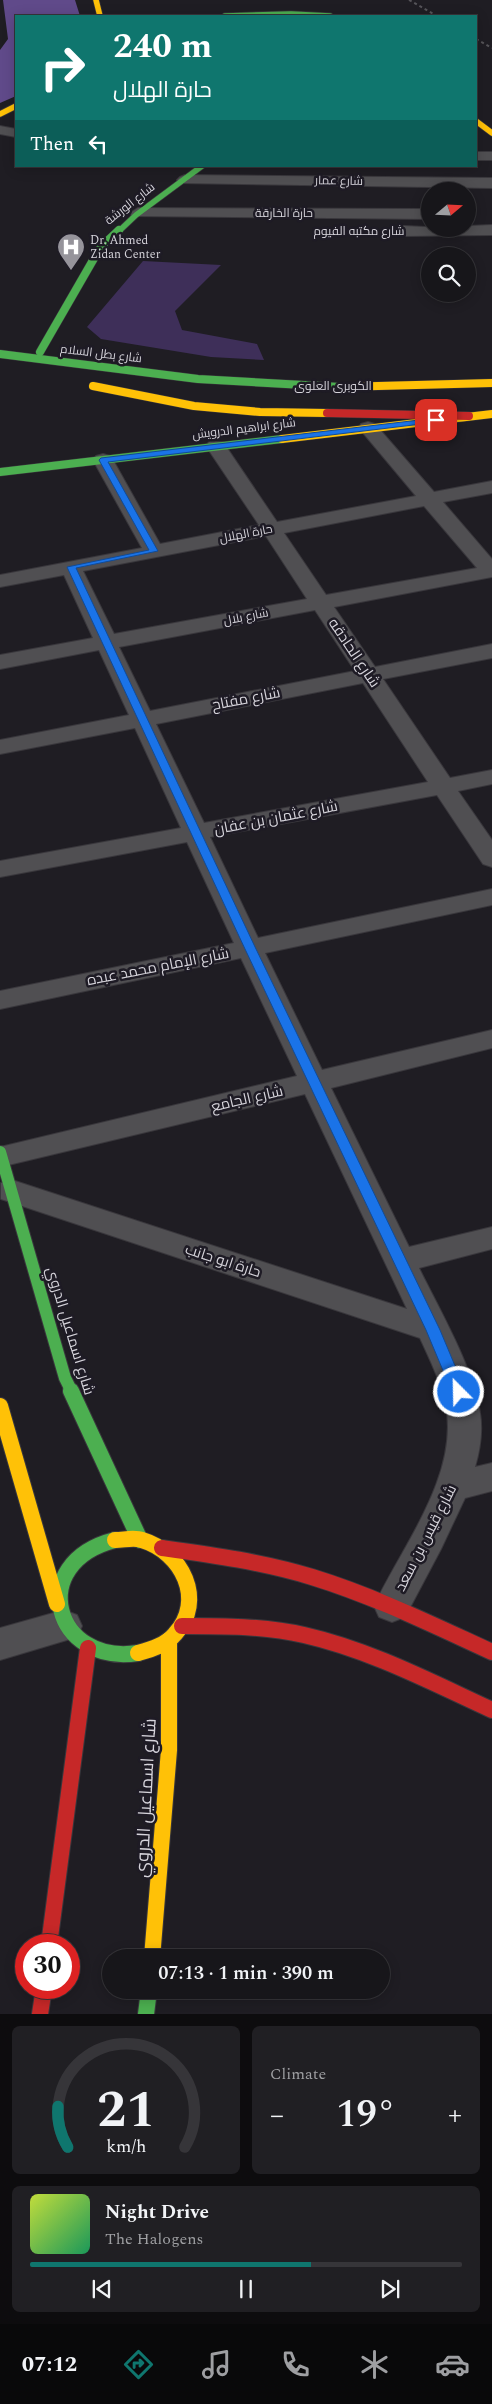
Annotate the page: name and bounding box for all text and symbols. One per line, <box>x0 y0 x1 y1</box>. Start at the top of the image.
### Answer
text: 240 m <box>113 20 212 73</box>
icon: right <box>30 35 95 100</box>
text: حارة الهلال <box>113 74 212 107</box>
text: Then <box>30 130 74 159</box>
icon: left <box>84 130 112 158</box>
street label: شارع عمار <box>314 171 363 191</box>
street label: شارع الورشة <box>101 178 159 230</box>
north arrow <box>421 182 476 238</box>
map controls <box>421 182 476 302</box>
street label: حارة الخارقة <box>255 204 313 223</box>
street label: شارع مكتبه الفيوم <box>313 222 405 241</box>
place label: Dr. Ahmed Zidan Center <box>90 231 161 264</box>
hospital icon: Dr. Ahmed Zidan Center <box>56 232 86 271</box>
button: search <box>421 247 476 302</box>
street label: شارع بطل السلام <box>59 340 143 368</box>
street label: الكوبرى العلوى <box>294 377 372 396</box>
pin <box>415 399 457 441</box>
icon: arrive <box>422 406 450 434</box>
street label: شارع ابراهيم الدرويش <box>191 413 297 445</box>
street label: حارة الهلال <box>218 520 274 548</box>
street label: شارع بلال <box>222 603 270 631</box>
street label: شارع الحادقه <box>322 614 386 692</box>
street label: شارع مفتاح <box>210 681 282 717</box>
street label: شارع عثمان بن عفان <box>212 795 340 841</box>
street label: شارع الإمام محمد عبده <box>85 942 231 992</box>
street label: شارع الجامع <box>209 1080 285 1118</box>
street label: حارة ابو جانب <box>182 1238 264 1284</box>
street label: شارع اسماعيل الدروي <box>40 1264 100 1398</box>
position arrow <box>432 1365 484 1417</box>
street label: شارع قيس بن سعد <box>389 1481 463 1595</box>
street label: شارع اسماعيل الدروي <box>128 1718 164 1878</box>
speed limit sign: 30 <box>15 1934 80 1999</box>
text: 07:13 · 1 min · 390 m <box>158 1959 334 1988</box>
text: Climate <box>270 2062 326 2086</box>
text: 21 <box>97 2071 155 2150</box>
text: 19° <box>336 2086 396 2144</box>
text: − <box>270 2094 284 2137</box>
text: + <box>448 2094 462 2137</box>
text: km/h <box>106 2133 146 2160</box>
text: Night Drive <box>105 2198 209 2227</box>
text: The Halogens <box>105 2227 203 2251</box>
icon: previous <box>88 2275 116 2303</box>
icon: pause <box>232 2275 260 2303</box>
icon: next <box>376 2275 404 2303</box>
icon: directions <box>121 2347 156 2382</box>
icon: music <box>199 2347 234 2382</box>
icon: phone <box>278 2347 313 2382</box>
icon: climate <box>357 2347 392 2382</box>
icon: car <box>435 2347 470 2382</box>
text: 07:12 <box>22 2348 77 2381</box>

